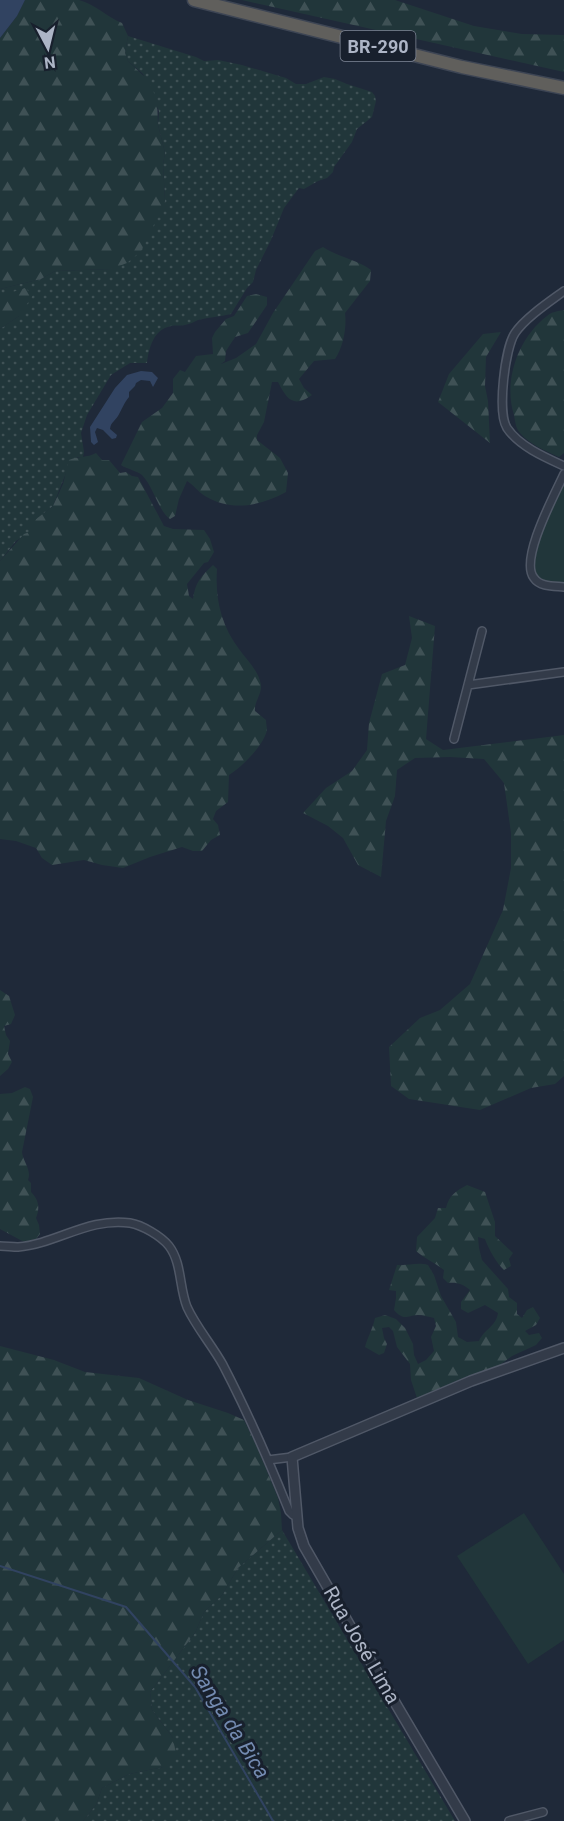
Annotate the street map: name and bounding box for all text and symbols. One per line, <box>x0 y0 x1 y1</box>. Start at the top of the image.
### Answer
north arrow <box>18 18 78 78</box>
road number: BR-290 <box>340 31 416 61</box>
text: N <box>43 52 57 73</box>
street label: Rua José Lima <box>319 1582 405 1708</box>
water label: Sanga da Bica <box>186 1661 274 1783</box>

